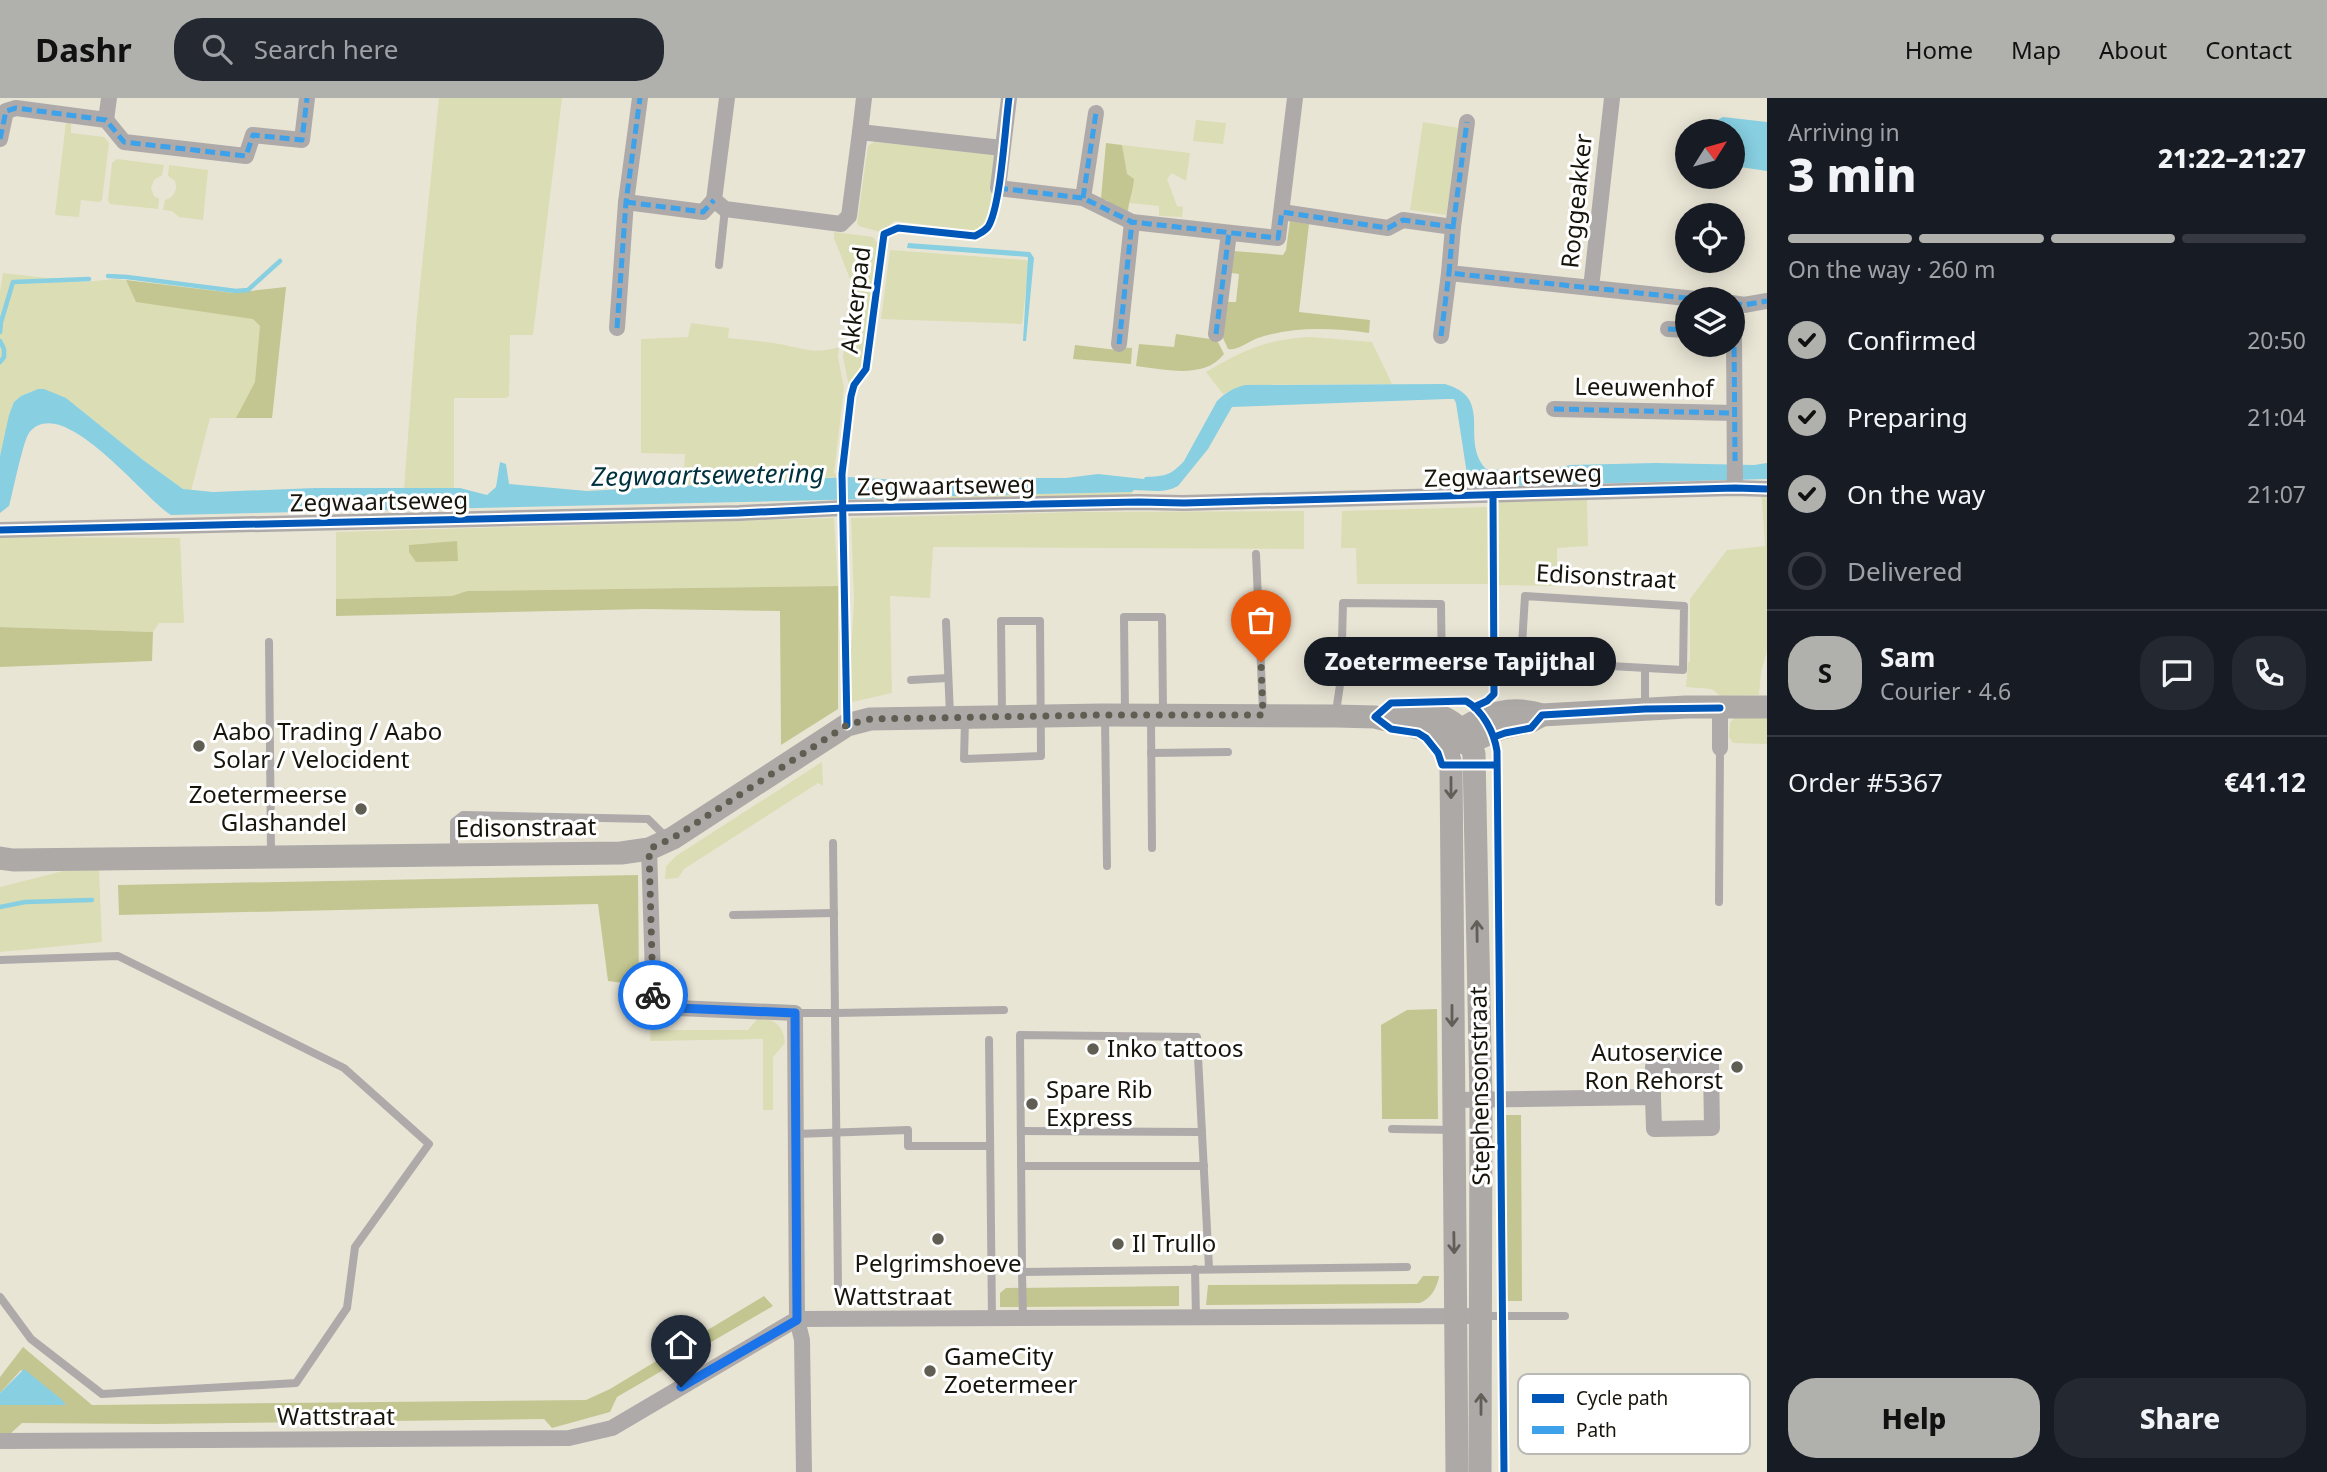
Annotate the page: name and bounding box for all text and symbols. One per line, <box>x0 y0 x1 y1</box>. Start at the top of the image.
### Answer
search box <box>174 18 664 81</box>
text: Dashr <box>35 27 132 72</box>
icon: search <box>198 30 236 68</box>
text: Search here <box>254 31 398 67</box>
text: Home <box>1905 33 1973 66</box>
text: Map <box>2011 33 2061 66</box>
text: About <box>2099 33 2167 66</box>
text: Contact <box>2205 33 2292 66</box>
text: Arriving in <box>1788 116 1900 148</box>
north arrow <box>1675 119 1745 189</box>
map controls <box>1675 119 1745 357</box>
street label: Roggeakker <box>1552 132 1599 270</box>
text: 21:22–21:27 <box>2158 140 2306 176</box>
text: 3 min <box>1788 143 1917 205</box>
button: locate <box>1675 203 1745 273</box>
street label: Akkerpad <box>832 245 877 355</box>
text: On the way · 260 m <box>1788 253 1995 285</box>
button: layers <box>1675 287 1745 357</box>
icon: check <box>1788 321 1826 359</box>
text: Confirmed <box>1847 322 1977 358</box>
text: 20:50 <box>2247 324 2306 356</box>
street label: Leeuwenhof <box>1574 369 1716 404</box>
icon: check <box>1788 398 1826 436</box>
text: Preparing <box>1847 399 1968 435</box>
text: 21:04 <box>2247 401 2306 433</box>
water label: Zegwaartsewetering <box>590 454 825 494</box>
street label: Zegwaartseweg <box>1423 455 1603 494</box>
street label: Zegwaartseweg <box>857 466 1035 503</box>
icon: check <box>1788 475 1826 513</box>
text: On the way <box>1847 476 1985 512</box>
text: 21:07 <box>2247 478 2306 510</box>
street label: Zegwaartseweg <box>290 482 468 519</box>
text: Delivered <box>1847 553 1963 589</box>
street label: Edisonstraat <box>1535 555 1677 596</box>
pin <box>1231 590 1291 662</box>
icon: bag <box>1242 601 1280 639</box>
button: chat <box>2140 636 2214 710</box>
button: phone <box>2232 636 2306 710</box>
callout: Zoetermeerse Tapijthal <box>1303 638 1614 686</box>
text: Sam <box>1880 639 1935 675</box>
text: Zoetermeerse Tapijthal <box>1325 645 1595 677</box>
text: S <box>1818 655 1832 691</box>
text: Courier · 4.6 <box>1880 675 2011 707</box>
place label: Aabo Trading / Aabo Solar / Velocident <box>213 714 442 775</box>
marker: Aabo Trading / Aabo Solar / Velocident <box>191 738 207 754</box>
text: Order #5367 <box>1788 764 1943 800</box>
text: €41.12 <box>2224 764 2306 800</box>
place label: Zoetermeerse Glashandel <box>189 777 347 838</box>
one-way arrow <box>1444 777 1458 800</box>
marker: Zoetermeerse Glashandel <box>353 801 369 817</box>
street label: Edisonstraat <box>456 809 597 844</box>
one-way arrow <box>1470 920 1484 943</box>
courier <box>618 960 688 1030</box>
icon: bike <box>634 976 672 1014</box>
street label: Stephensonstraat <box>1460 986 1497 1186</box>
one-way arrow <box>1445 1004 1459 1027</box>
place label: Inko tattoos <box>1107 1031 1244 1064</box>
place label: Autoservice Ron Rehorst <box>1585 1035 1723 1096</box>
marker: Inko tattoos <box>1085 1041 1101 1057</box>
marker: Autoservice Ron Rehorst <box>1729 1059 1745 1075</box>
place label: Spare Rib Express <box>1046 1072 1153 1133</box>
marker: Spare Rib Express <box>1024 1096 1040 1112</box>
place label: Il Trullo <box>1132 1226 1216 1259</box>
marker: Pelgrimshoeve <box>930 1231 946 1247</box>
one-way arrow <box>1447 1232 1461 1255</box>
marker: Il Trullo <box>1110 1236 1126 1252</box>
place label: Pelgrimshoeve <box>854 1246 1022 1279</box>
street label: Wattstraat <box>834 1279 952 1312</box>
pin <box>651 1315 711 1387</box>
icon: home <box>662 1326 700 1364</box>
place label: GameCity Zoetermeer <box>944 1339 1077 1400</box>
marker: GameCity Zoetermeer <box>922 1363 938 1379</box>
legend <box>1518 1374 1750 1454</box>
button: Help <box>1788 1378 2040 1458</box>
button: Share <box>2054 1378 2306 1458</box>
text: Cycle path <box>1576 1385 1668 1411</box>
one-way arrow <box>1474 1393 1488 1416</box>
street label: Wattstraat <box>277 1399 395 1432</box>
text: Path <box>1576 1417 1617 1443</box>

